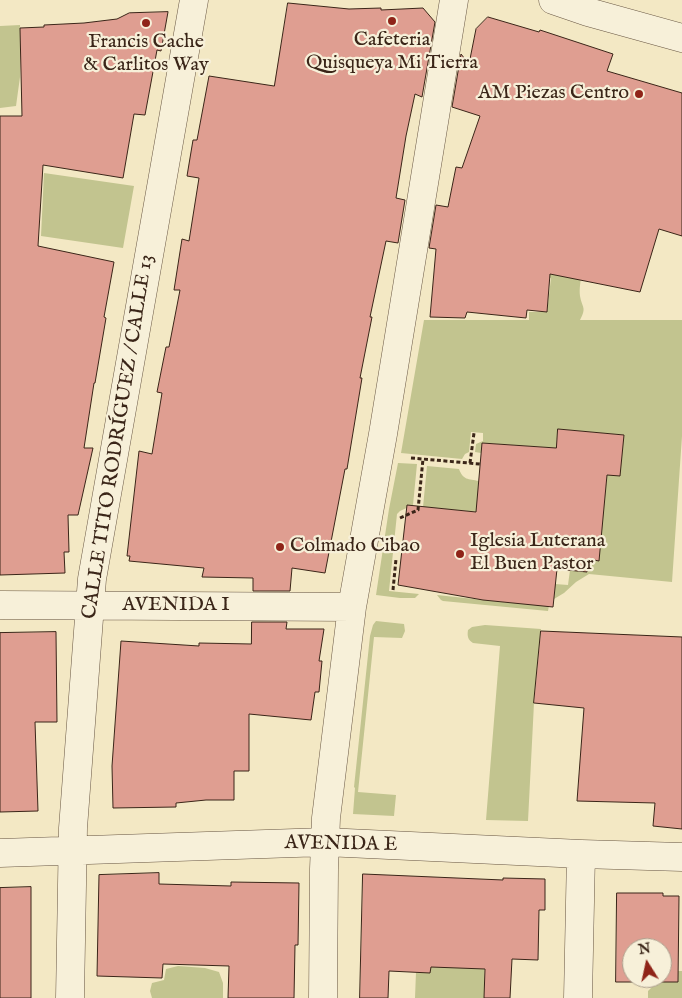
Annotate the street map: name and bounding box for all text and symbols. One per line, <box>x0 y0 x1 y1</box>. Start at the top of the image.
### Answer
marker: Cafeteria Quisqueya Mi Tierra <box>386 15 398 27</box>
marker: Francis Cache & Carlitos Way <box>140 17 152 29</box>
place label: Cafeteria Quisqueya Mi Tierra <box>306 29 478 76</box>
place label: Francis Cache & Carlitos Way <box>83 31 209 78</box>
place label: AM Piezas Centro <box>478 82 629 106</box>
marker: AM Piezas Centro <box>633 88 645 100</box>
street label: CALLE TITO RODRÍGUEZ / CALLE 13 <box>78 253 160 621</box>
place label: Iglesia Luterana El Buen Pastor <box>470 530 605 577</box>
place label: Colmado Cibao <box>290 535 420 559</box>
marker: Colmado Cibao <box>274 541 286 553</box>
marker: Iglesia Luterana El Buen Pastor <box>454 548 466 560</box>
street label: AVENIDA I <box>122 594 230 618</box>
street label: AVENIDA E <box>284 832 398 858</box>
north arrow <box>622 938 672 988</box>
text: N <box>637 939 652 959</box>

